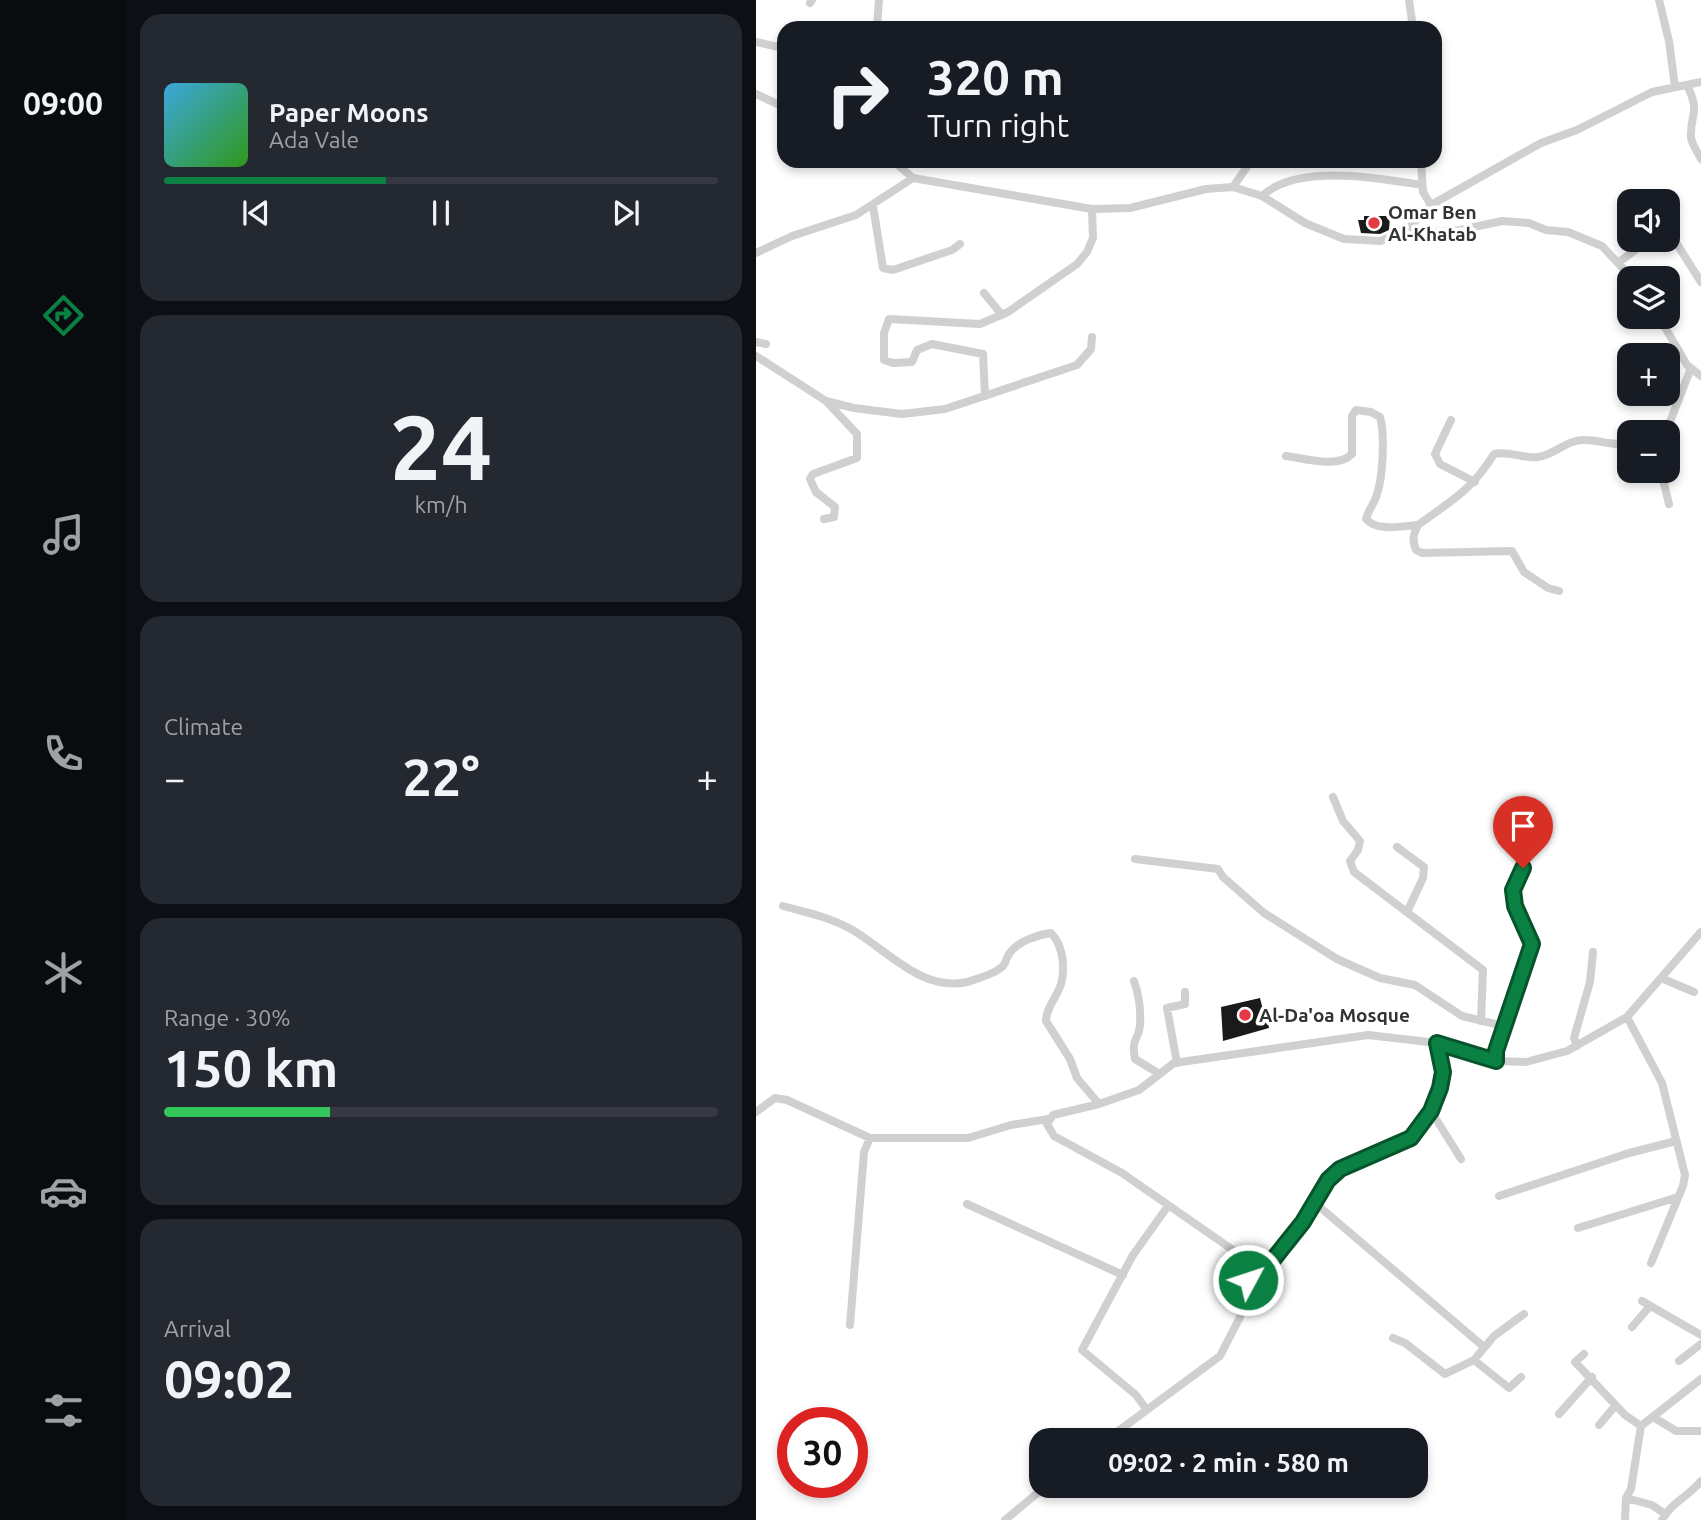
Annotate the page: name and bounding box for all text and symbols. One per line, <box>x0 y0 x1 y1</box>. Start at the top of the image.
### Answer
icon: right <box>812 49 903 140</box>
text: 320 m <box>927 49 1064 104</box>
text: 09:00 <box>23 85 103 121</box>
text: Paper Moons <box>269 98 428 127</box>
text: Turn right <box>927 107 1069 143</box>
text: Ada Vale <box>269 127 359 152</box>
map controls <box>1617 189 1680 483</box>
button: sound <box>1617 189 1680 252</box>
icon: previous <box>237 194 275 232</box>
icon: pause <box>422 194 460 232</box>
icon: next <box>607 194 645 232</box>
place label: Omar Ben Al-Khatab <box>1388 201 1477 245</box>
marker: Omar Ben Al-Khatab <box>1366 215 1382 231</box>
button: layers <box>1617 266 1680 329</box>
icon: directions <box>39 291 88 340</box>
button: + <box>1617 343 1680 406</box>
text: 24 <box>390 395 492 497</box>
button: − <box>1617 420 1680 483</box>
text: km/h <box>414 492 468 517</box>
icon: music <box>39 510 88 559</box>
text: Climate <box>164 714 243 739</box>
icon: phone <box>39 729 88 778</box>
text: 22° <box>402 748 480 806</box>
text: − <box>164 757 185 799</box>
text: + <box>697 757 718 799</box>
pin <box>1493 796 1553 868</box>
icon: arrive <box>1504 807 1542 845</box>
icon: climate <box>39 948 88 997</box>
place label: Al-Da'oa Mosque <box>1259 1004 1410 1026</box>
text: Range · 30% <box>164 1005 291 1030</box>
marker: Al-Da'oa Mosque <box>1237 1007 1253 1023</box>
text: 150 km <box>164 1039 338 1097</box>
icon: car <box>39 1167 88 1216</box>
position arrow <box>1211 1243 1285 1317</box>
text: Arrival <box>164 1316 231 1341</box>
text: 09:02 <box>164 1350 294 1408</box>
icon: filters <box>39 1386 88 1435</box>
speed limit sign: 30 <box>777 1407 868 1498</box>
text: 09:02 · 2 min · 580 m <box>1108 1448 1349 1477</box>

